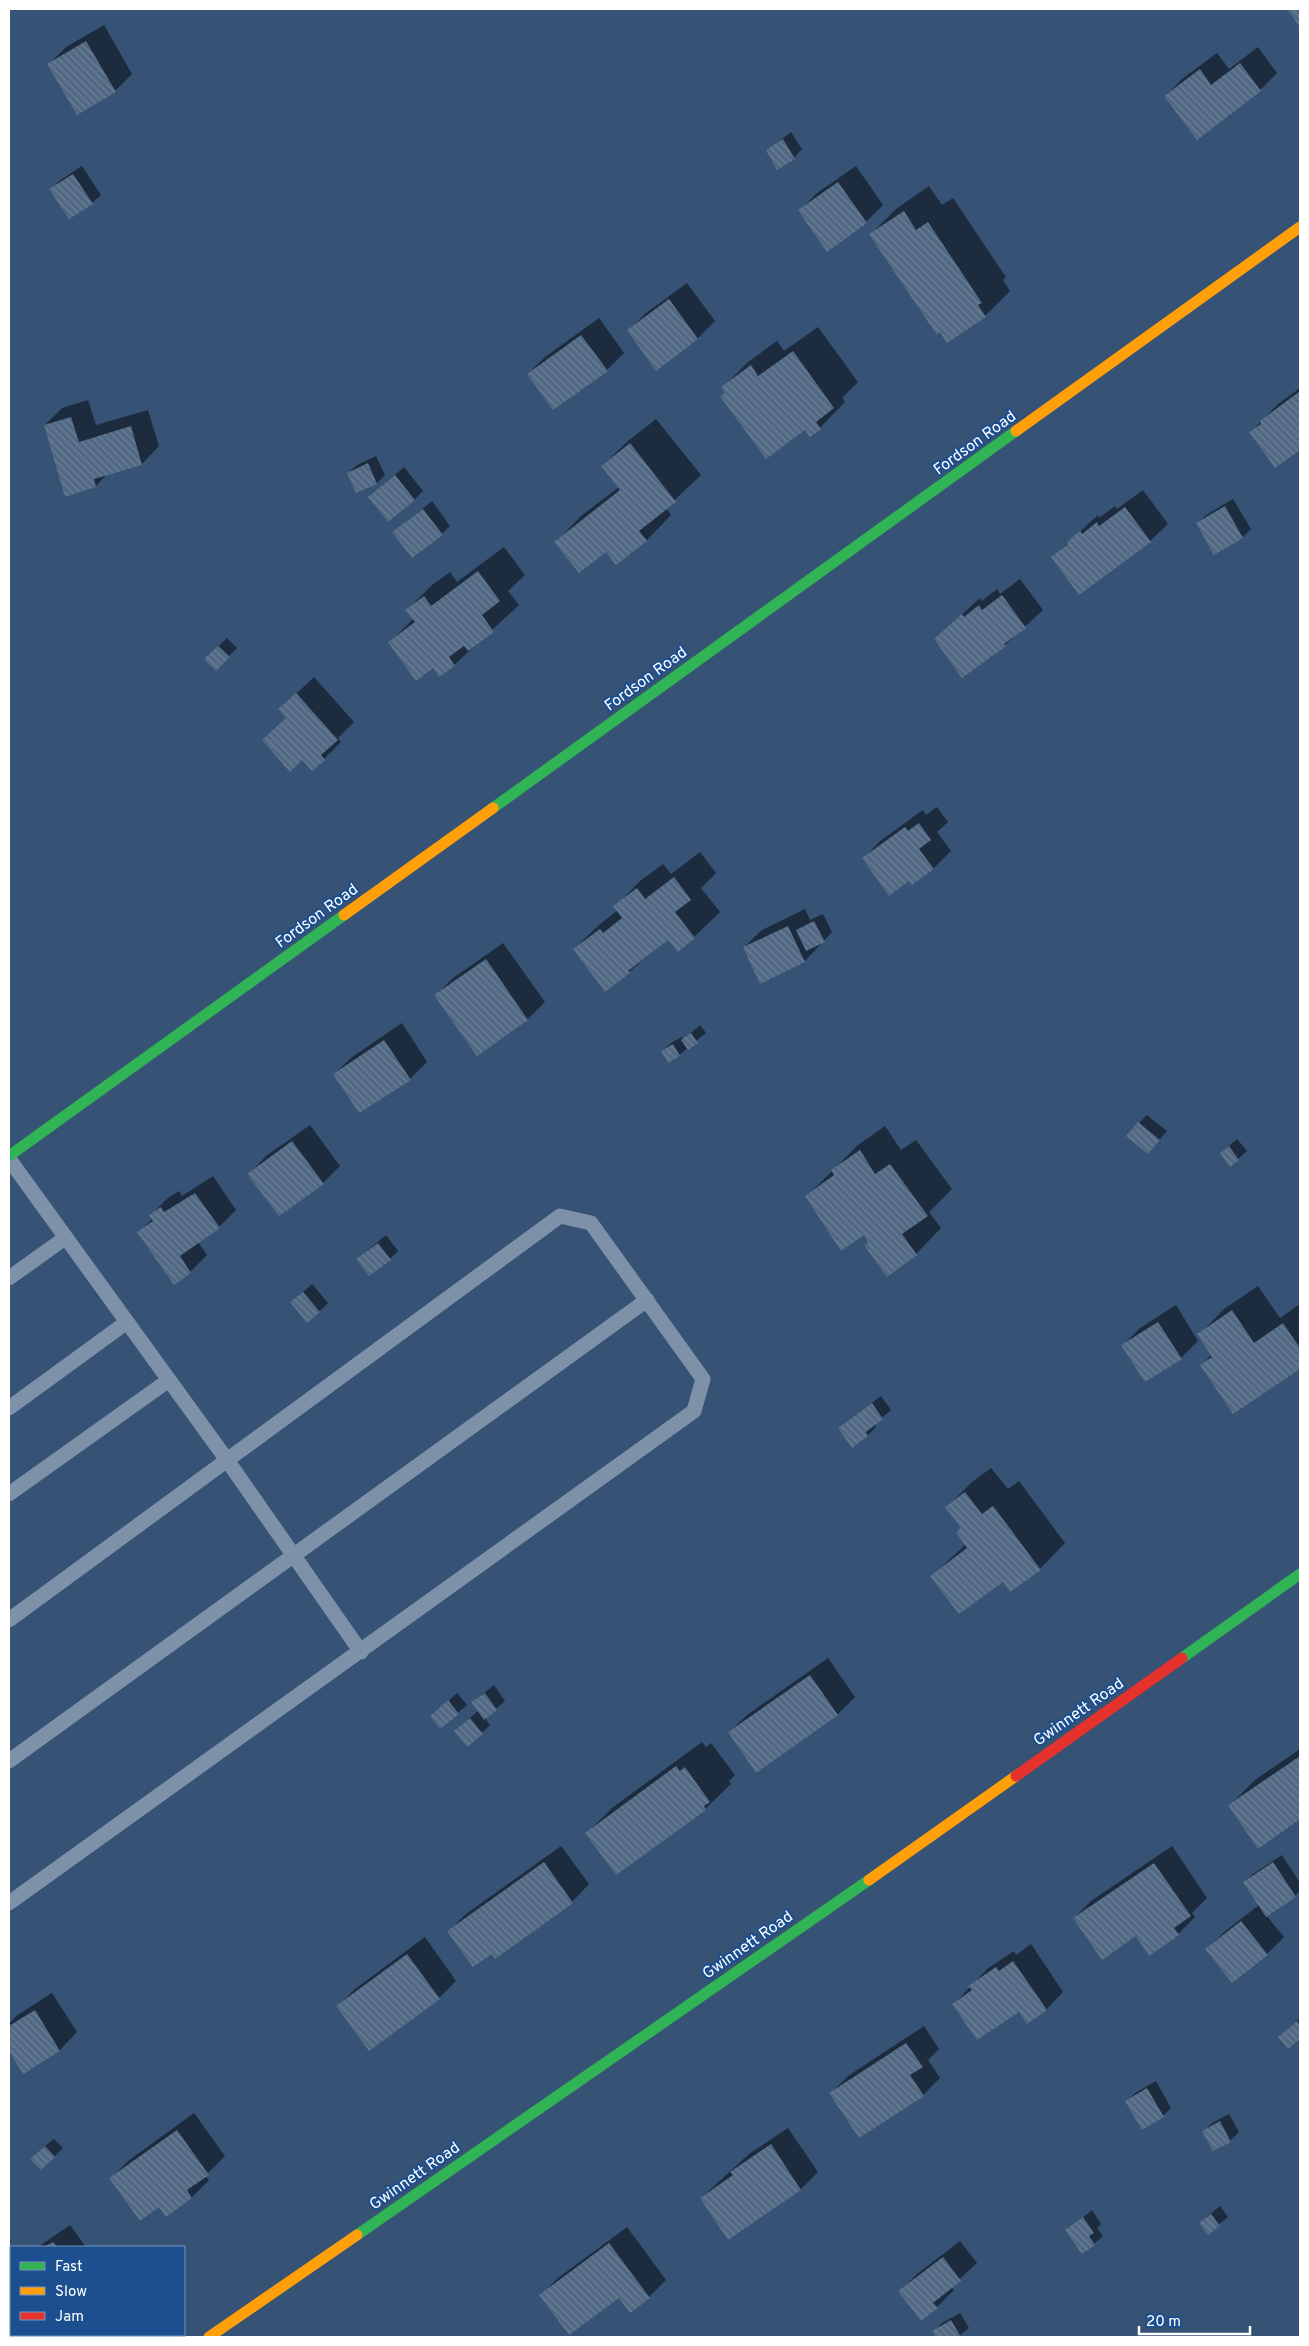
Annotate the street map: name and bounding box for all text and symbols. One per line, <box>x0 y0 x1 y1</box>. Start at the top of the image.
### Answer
street label: Fordson Road <box>930 407 1020 480</box>
street label: Fordson Road <box>601 643 691 716</box>
street label: Fordson Road <box>272 880 362 953</box>
street label: Gwinnett Road <box>1030 1674 1128 1751</box>
street label: Gwinnett Road <box>699 1907 797 1984</box>
street label: Gwinnett Road <box>366 2138 464 2215</box>
legend <box>10 2246 185 2336</box>
text: Fast <box>55 2258 83 2277</box>
text: Slow <box>55 2283 87 2302</box>
scale bar <box>1139 2304 1250 2336</box>
text: Jam <box>55 2308 84 2327</box>
text: 20 m <box>1146 2313 1181 2332</box>

